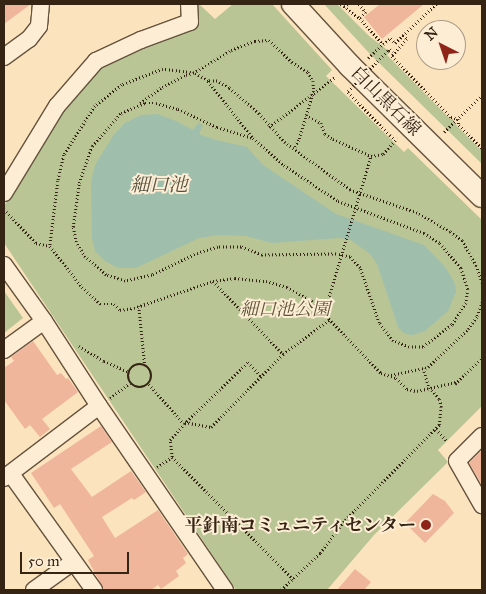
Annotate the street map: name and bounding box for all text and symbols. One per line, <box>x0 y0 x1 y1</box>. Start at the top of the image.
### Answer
north arrow <box>416 20 466 70</box>
text: N <box>421 24 442 44</box>
street label: 白山黒石線 <box>347 62 425 140</box>
water label: 細口池 <box>131 174 187 196</box>
park label: 細口池公園 <box>240 298 330 320</box>
place label: 平針南コミュニティセンター <box>182 514 416 536</box>
marker: 平針南コミュニティセンター <box>420 519 432 531</box>
scale bar <box>22 542 131 574</box>
text: 50 m <box>28 552 60 570</box>

